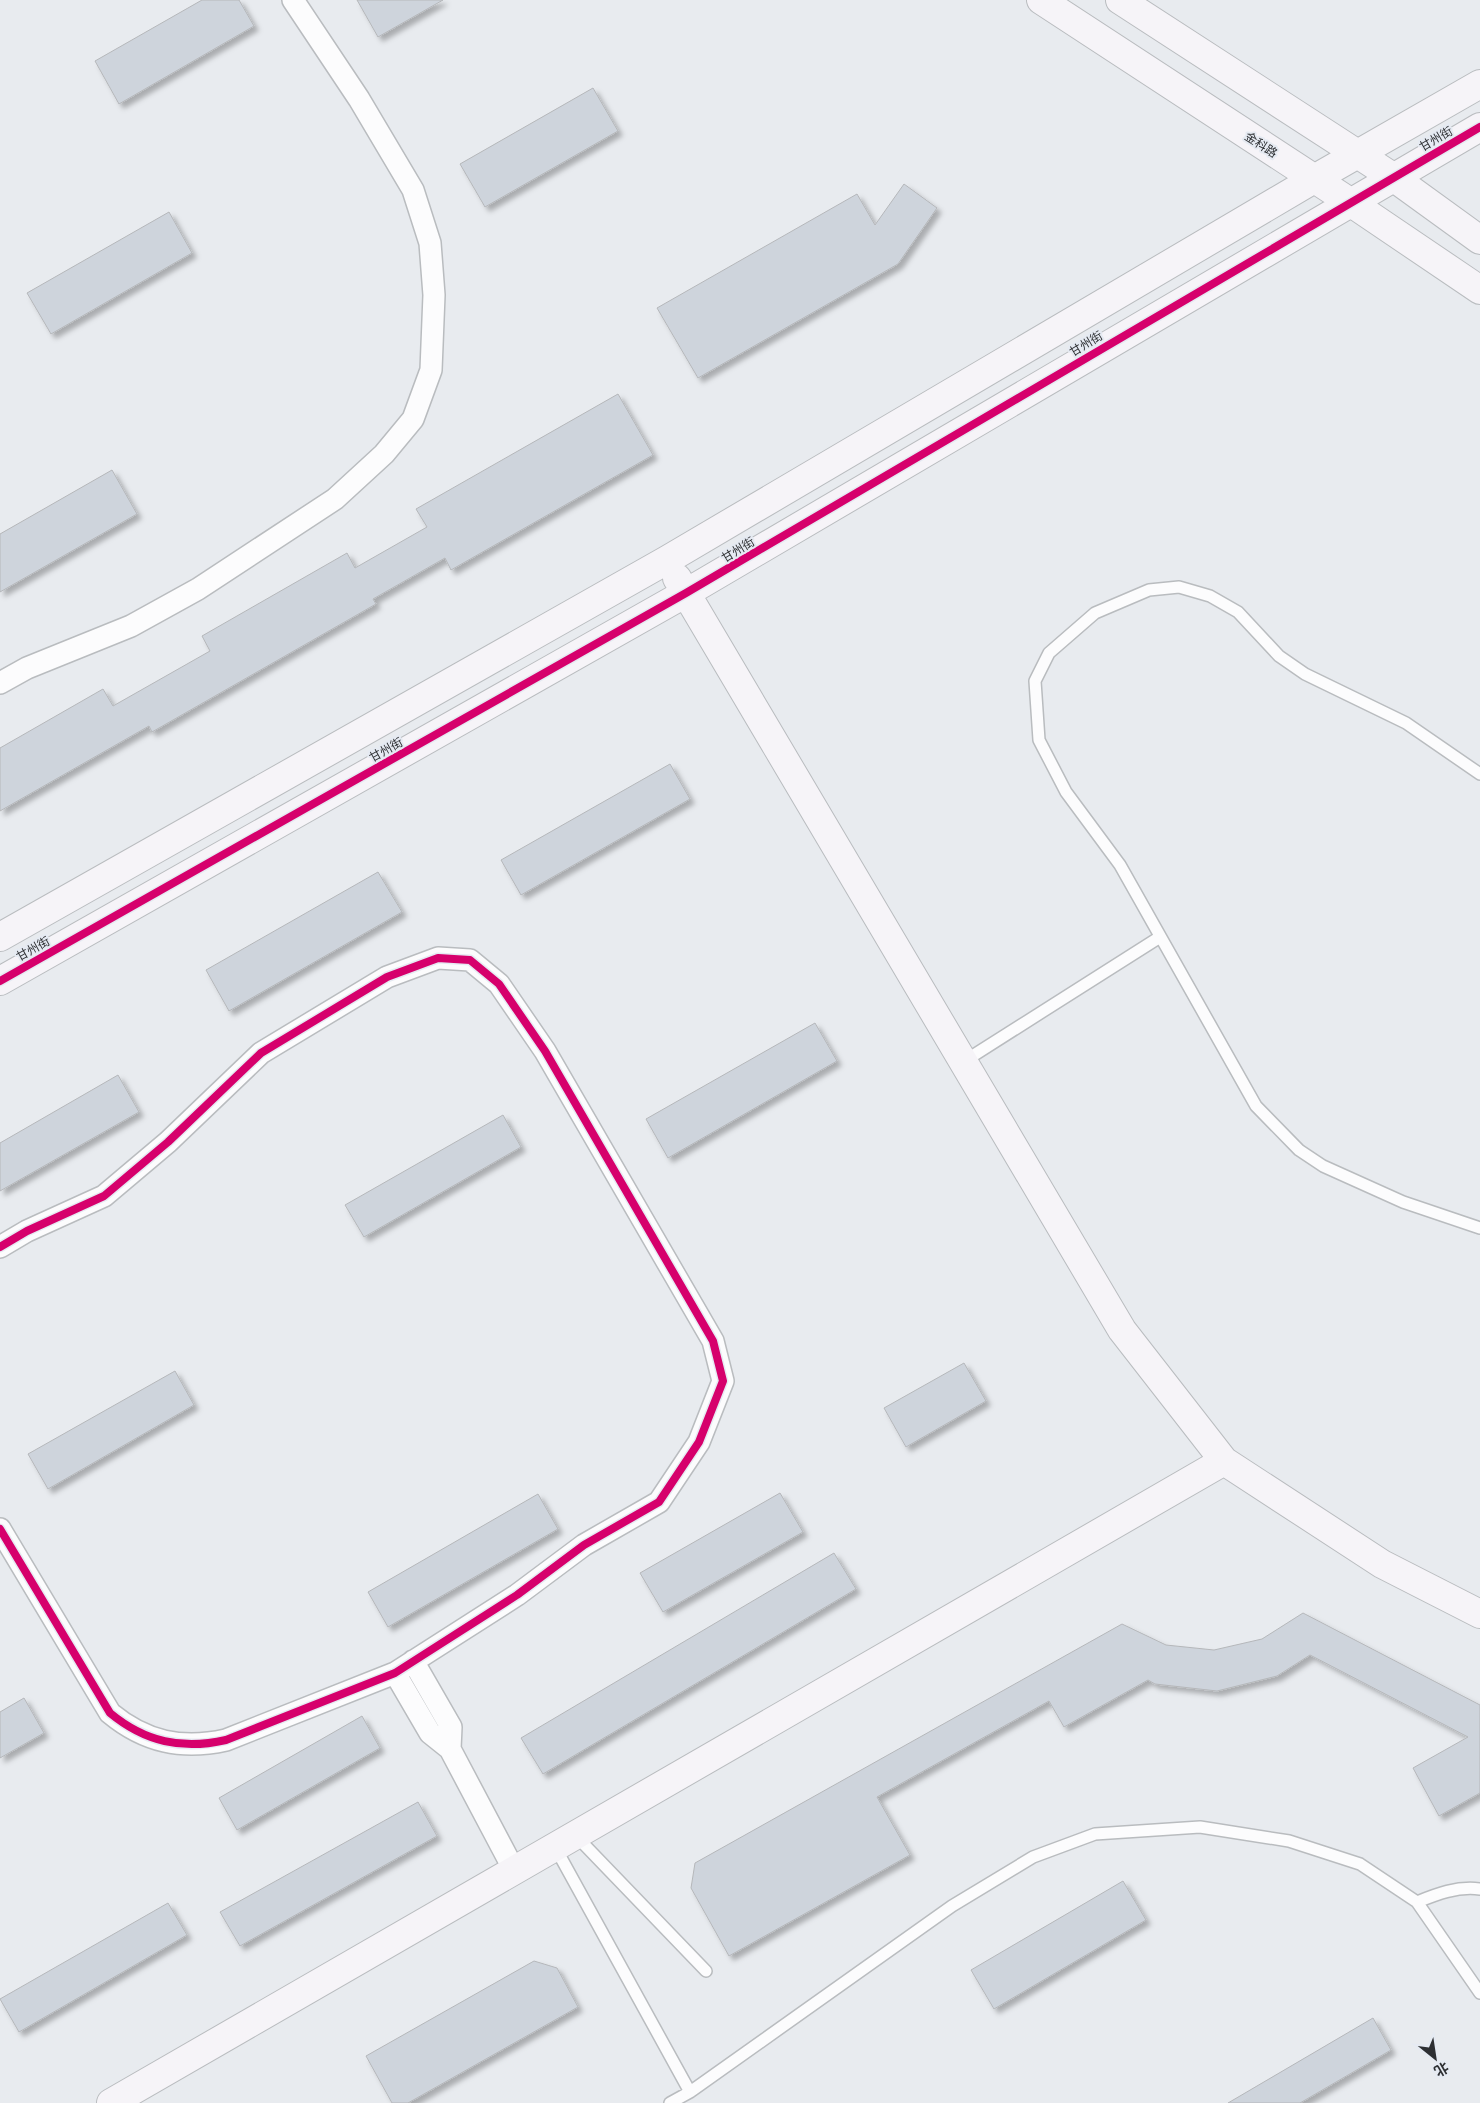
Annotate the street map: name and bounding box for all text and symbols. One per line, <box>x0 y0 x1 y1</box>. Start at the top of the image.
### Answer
street label: 甘州街 <box>1417 124 1455 154</box>
street label: 金科路 <box>1242 129 1280 161</box>
street label: 甘州街 <box>1067 329 1105 359</box>
street label: 甘州街 <box>719 535 757 565</box>
street label: 甘州街 <box>367 735 405 765</box>
street label: 甘州街 <box>14 934 52 964</box>
north arrow <box>1410 2033 1460 2083</box>
text: 北 <box>1431 2059 1452 2080</box>

